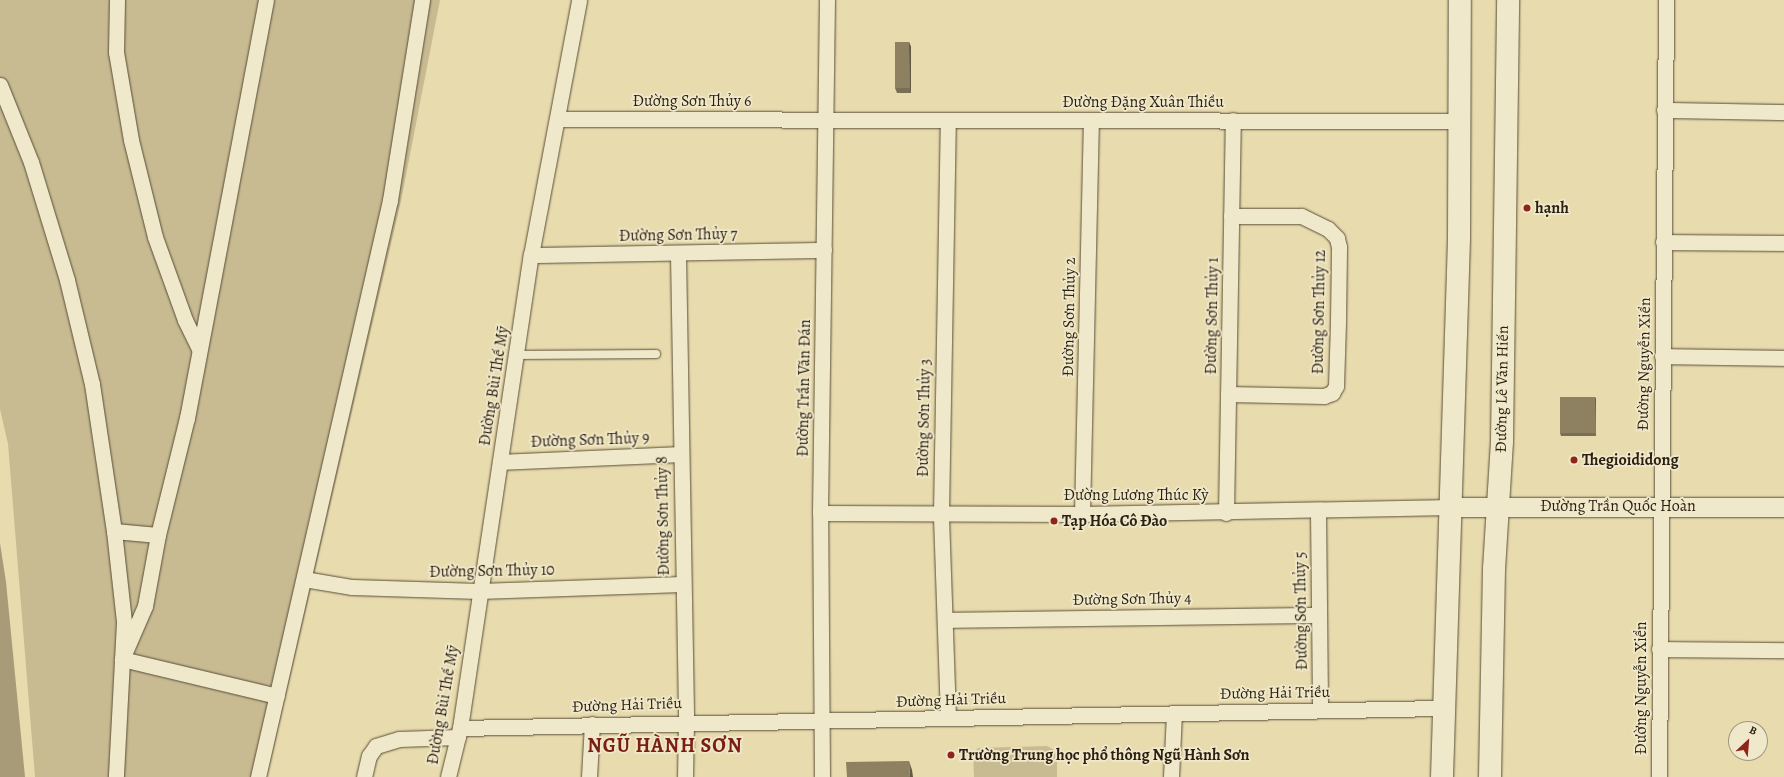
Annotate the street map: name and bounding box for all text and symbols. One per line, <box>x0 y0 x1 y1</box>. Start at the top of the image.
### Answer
street label: Đường Sơn Thủy 6 <box>632 91 752 111</box>
street label: Đường Đặng Xuân Thiều <box>1062 92 1224 112</box>
place label: hạnh <box>1535 198 1569 218</box>
marker: hạnh <box>1522 203 1532 213</box>
street label: Đường Sơn Thủy 7 <box>619 224 737 246</box>
street label: Đường Sơn Thủy 12 <box>1308 249 1330 375</box>
street label: Đường Sơn Thủy 2 <box>1058 257 1080 377</box>
street label: Đường Sơn Thủy 1 <box>1201 257 1223 375</box>
street label: Đường Nguyễn Xiển <box>1633 297 1655 431</box>
street label: Đường Trần Văn Đán <box>793 319 815 457</box>
street label: Đường Bùi Thế Mỹ <box>475 325 513 447</box>
street label: Đường Lê Văn Hiến <box>1491 325 1513 453</box>
street label: Đường Sơn Thủy 3 <box>913 359 935 477</box>
street label: Đường Sơn Thủy 9 <box>530 428 650 452</box>
place label: Thegioididong <box>1582 450 1679 470</box>
marker: Thegioididong <box>1569 455 1579 465</box>
street label: Đường Sơn Thủy 8 <box>652 456 674 576</box>
street label: Đường Lương Thúc Kỳ <box>1064 485 1208 505</box>
street label: Đường Trần Quốc Hoàn <box>1540 496 1696 516</box>
place label: Tạp Hóa Cô Đào <box>1062 511 1167 531</box>
marker: Tạp Hóa Cô Đào <box>1049 516 1059 526</box>
street label: Đường Sơn Thủy 5 <box>1290 552 1312 670</box>
street label: Đường Sơn Thủy 10 <box>429 560 555 582</box>
street label: Đường Sơn Thủy 4 <box>1072 588 1192 610</box>
street label: Đường Nguyễn Xiển <box>1631 621 1651 755</box>
street label: Đường Bùi Thế Mỹ <box>423 644 463 766</box>
street label: Đường Hải Triều <box>1220 682 1330 704</box>
street label: Đường Hải Triều <box>896 688 1006 712</box>
street label: Đường Hải Triều <box>572 693 682 717</box>
north arrow <box>1728 721 1768 761</box>
text: B <box>1747 722 1759 739</box>
district label: NGŨ HÀNH SƠN <box>587 733 743 757</box>
place label: Trường Trung học phổ thông Ngũ Hành Sơn <box>959 745 1249 765</box>
marker: Trường Trung học phổ thông Ngũ Hành Sơn <box>946 750 956 760</box>

